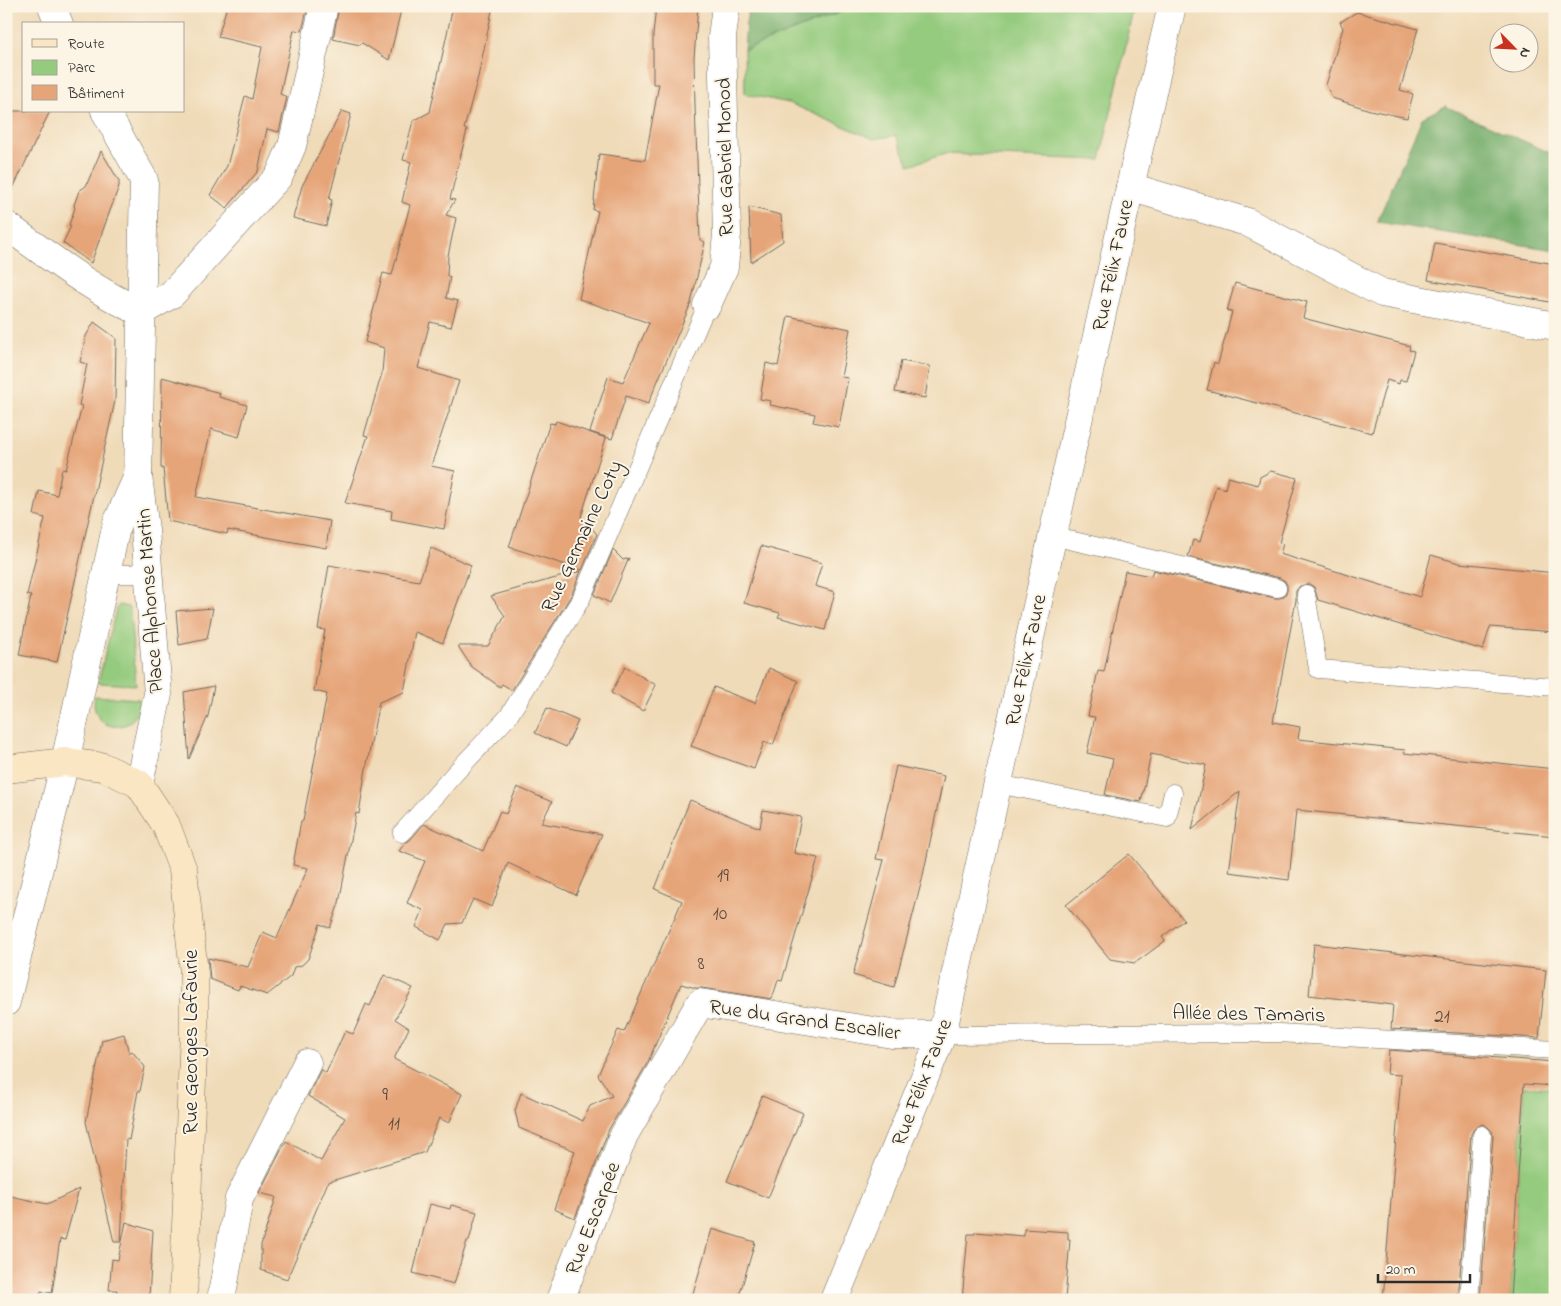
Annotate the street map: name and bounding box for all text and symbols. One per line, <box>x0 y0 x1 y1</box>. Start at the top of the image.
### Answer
legend <box>22 22 185 112</box>
north arrow <box>1488 22 1538 72</box>
text: Route <box>68 33 105 55</box>
text: N <box>1513 44 1536 61</box>
text: Parc <box>68 57 96 79</box>
street label: Rue Gabriel Monod <box>710 77 742 237</box>
text: Bâtiment <box>67 83 125 105</box>
street label: Rue Félix Faure <box>1085 196 1143 334</box>
street label: Rue Germaine Coty <box>534 456 633 619</box>
street label: Place Alphonse Martin <box>130 507 172 694</box>
street label: Rue Félix Faure <box>998 591 1056 729</box>
house number: 19 <box>717 863 729 890</box>
house number: 10 <box>713 901 727 928</box>
street label: Rue Georges Lafaurie <box>177 949 209 1134</box>
house number: 8 <box>697 951 705 978</box>
street label: Rue du Grand Escalier <box>707 993 903 1049</box>
street label: Allée des Tamaris <box>1172 999 1326 1031</box>
house number: 21 <box>1434 1004 1450 1031</box>
street label: Rue Félix Faure <box>885 1014 961 1151</box>
house number: 9 <box>382 1082 388 1109</box>
house number: 11 <box>388 1111 400 1138</box>
street label: Rue Escarpée <box>559 1157 629 1280</box>
scale bar <box>1378 1251 1471 1283</box>
text: 20 m <box>1386 1259 1416 1281</box>

